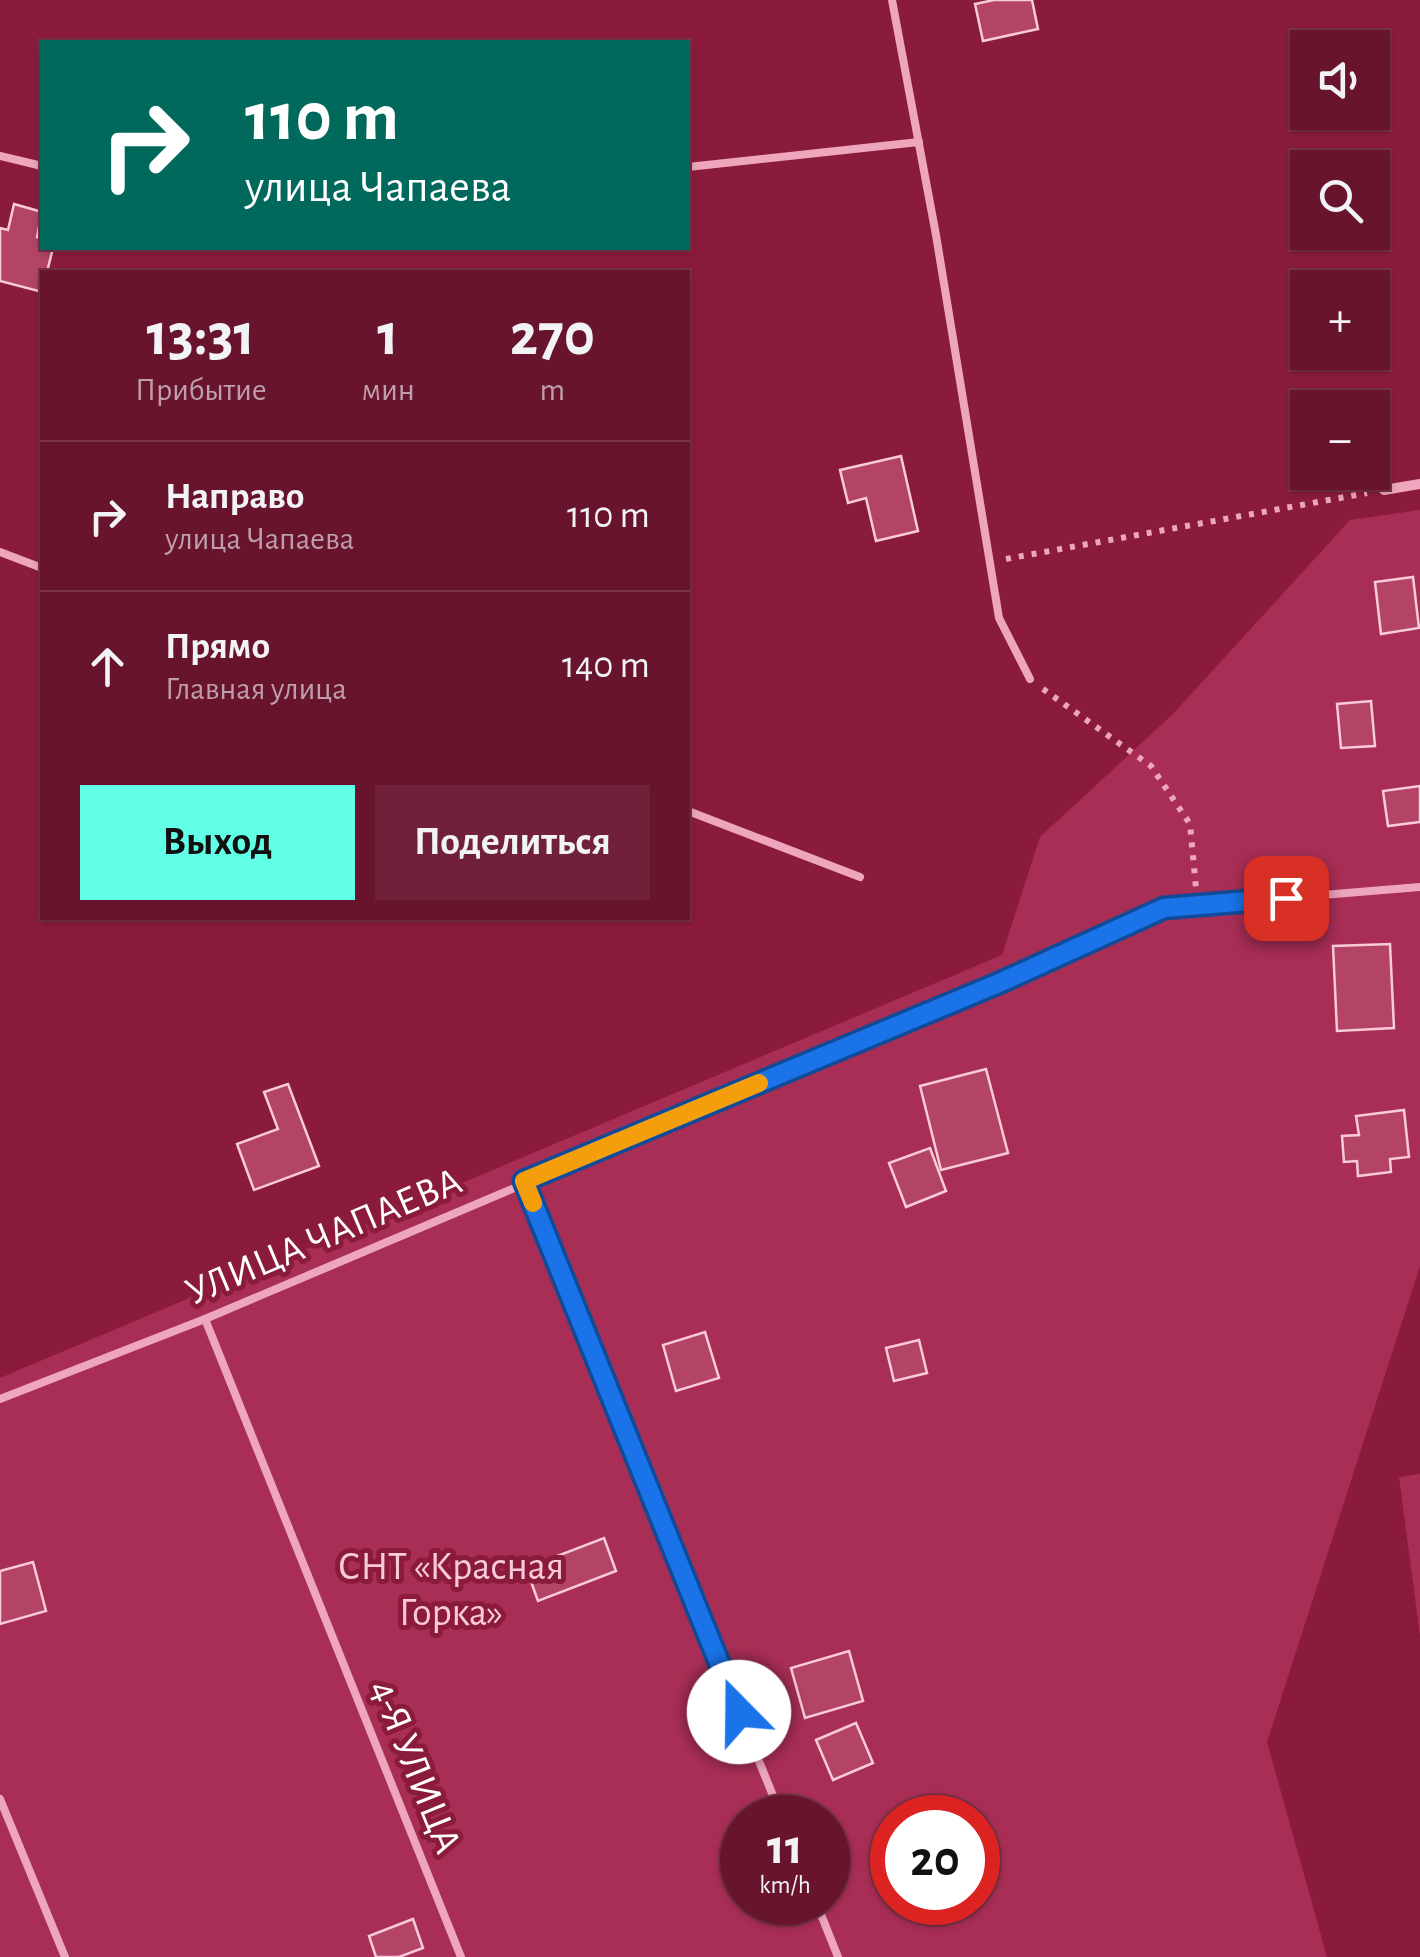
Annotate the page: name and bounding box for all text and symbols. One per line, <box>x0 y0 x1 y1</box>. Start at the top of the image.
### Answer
map controls <box>1290 30 1390 490</box>
button: sound <box>1290 30 1390 130</box>
icon: right <box>80 80 210 210</box>
text: 110 m <box>245 83 399 153</box>
button: search <box>1290 150 1390 250</box>
text: улица Чапаева <box>245 165 511 210</box>
button: + <box>1290 270 1390 370</box>
text: 13:31 <box>146 306 255 366</box>
text: 1 <box>377 306 399 366</box>
text: 270 <box>510 306 595 366</box>
text: Прибытие <box>135 374 267 406</box>
text: мин <box>362 374 415 406</box>
text: m <box>540 374 565 406</box>
button: − <box>1290 390 1390 490</box>
text: Направо <box>165 478 304 516</box>
icon: right <box>80 489 135 544</box>
text: 110 m <box>567 497 650 535</box>
text: улица Чапаева <box>165 523 354 555</box>
text: Прямо <box>165 628 270 666</box>
icon: ahead <box>80 639 135 694</box>
text: 140 m <box>562 647 650 685</box>
text: Главная улица <box>165 673 347 705</box>
button: Выход <box>80 785 355 900</box>
button: Поделиться <box>375 785 650 900</box>
pin <box>1244 856 1329 941</box>
icon: arrive <box>1259 871 1314 926</box>
street label: УЛИЦА ЧАПАЕВА <box>180 1161 468 1313</box>
park label: СНТ «Красная Горка» <box>338 1547 564 1633</box>
position arrow <box>687 1660 791 1764</box>
street label: 4-Я УЛИЦА <box>362 1674 468 1859</box>
speed limit sign: 20 <box>870 1795 1000 1925</box>
text: 11 <box>767 1823 803 1873</box>
text: km/h <box>759 1873 811 1898</box>

